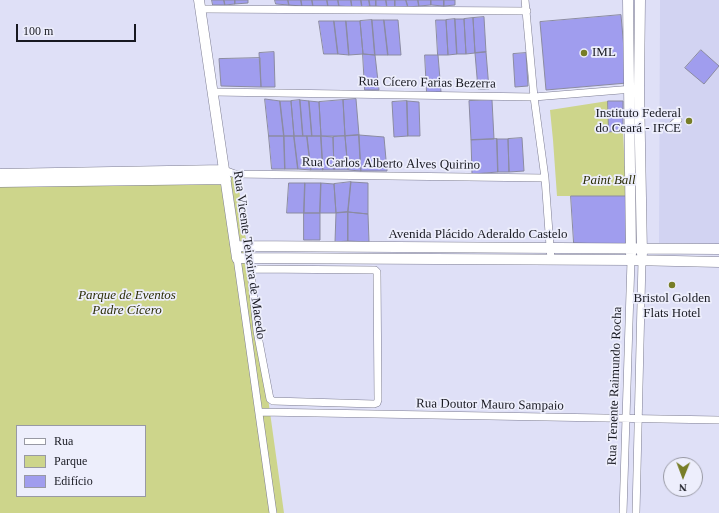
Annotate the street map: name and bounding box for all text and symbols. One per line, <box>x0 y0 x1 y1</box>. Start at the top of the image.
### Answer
scale bar <box>18 16 138 42</box>
text: 100 m <box>23 24 53 38</box>
place label: IML <box>592 45 616 61</box>
marker: IML <box>579 48 589 58</box>
street label: Rua Cícero Farias Bezerra <box>358 74 496 92</box>
place label: Instituto Federal do Ceará - IFCE <box>595 106 681 137</box>
marker: Instituto Federal do Ceará - IFCE <box>684 116 694 126</box>
street label: Rua Carlos Alberto Alves Quirino <box>302 155 480 173</box>
street label: Rua Vicente Teixeira de Macedo <box>229 170 269 340</box>
park label: Paint Ball <box>582 173 636 189</box>
street label: Avenida Plácido Aderaldo Castelo <box>388 227 568 243</box>
marker: Bristol Golden Flats Hotel <box>667 280 677 290</box>
park label: Parque de Eventos Padre Cícero <box>78 288 176 319</box>
place label: Bristol Golden Flats Hotel <box>634 291 710 322</box>
street label: Rua Tenente Raimundo Rocha <box>604 306 626 466</box>
street label: Rua Doutor Mauro Sampaio <box>416 396 564 414</box>
legend <box>16 425 146 497</box>
text: Rua <box>54 434 73 448</box>
text: Parque <box>54 454 87 468</box>
north arrow <box>663 457 703 497</box>
text: Edifício <box>54 474 93 488</box>
text: N <box>679 482 687 494</box>

